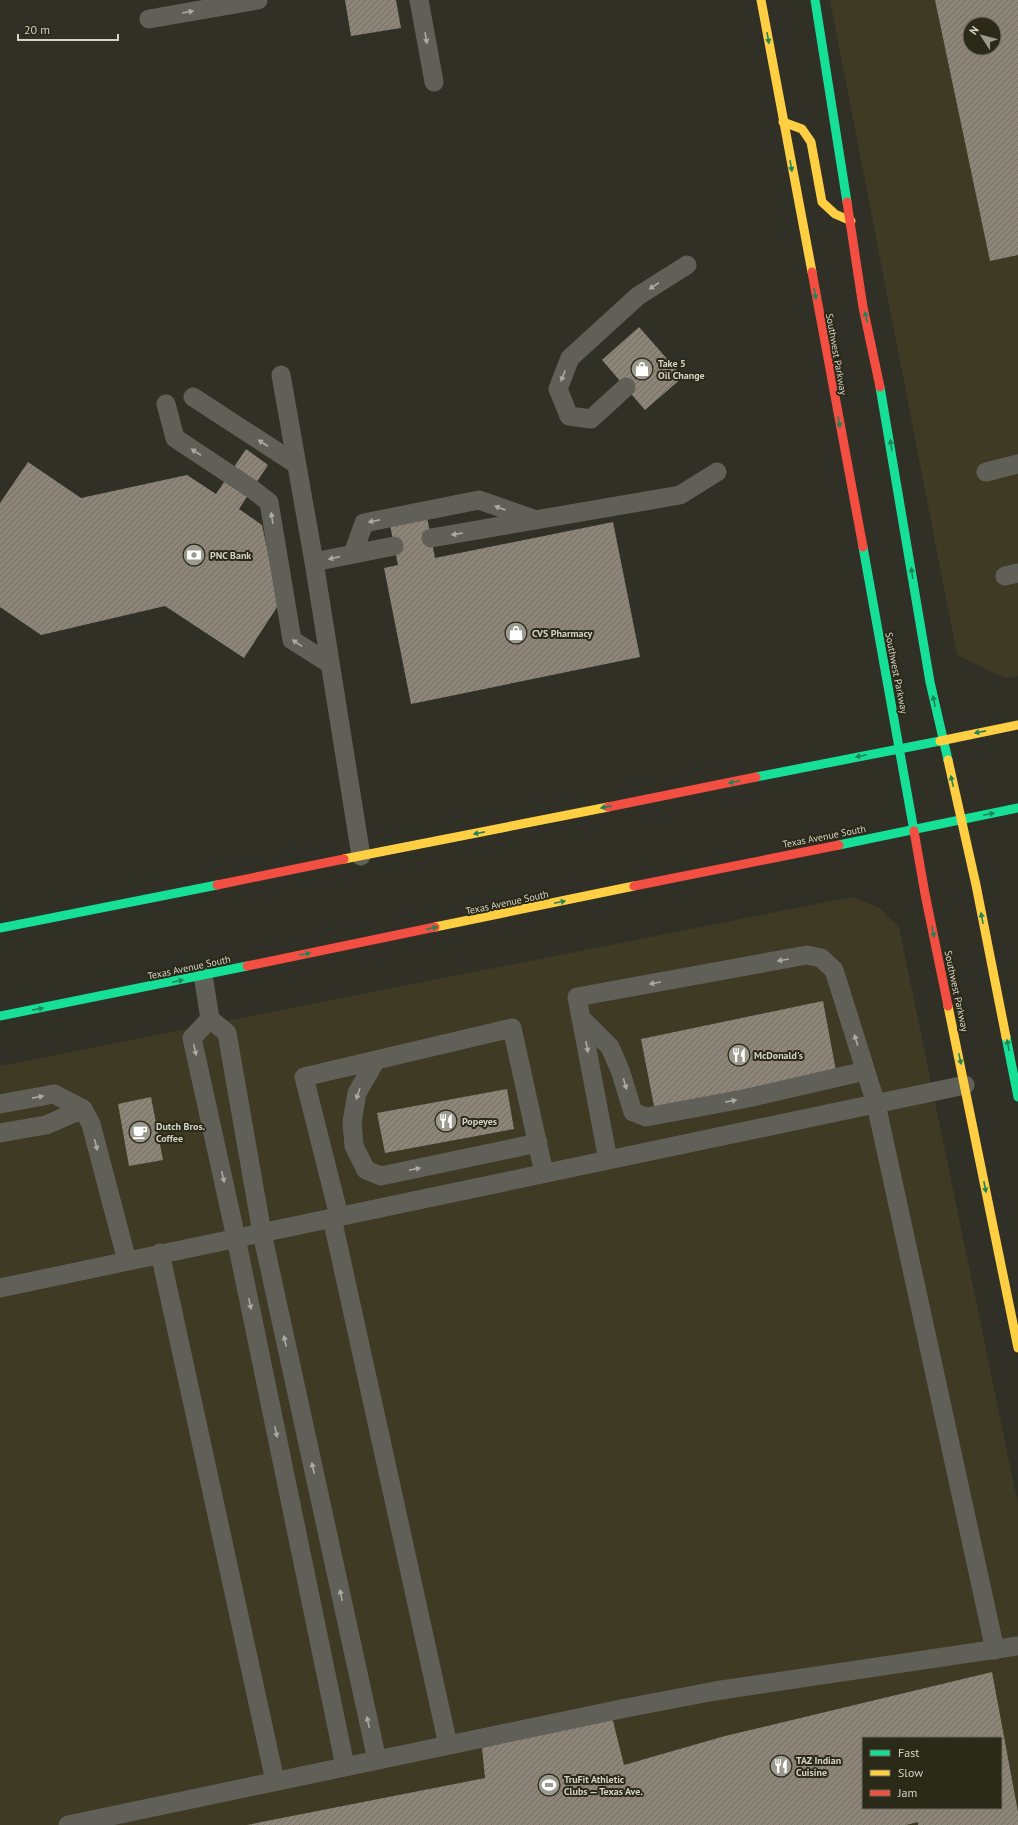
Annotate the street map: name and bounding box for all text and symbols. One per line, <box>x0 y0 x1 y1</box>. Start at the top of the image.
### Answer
one-way arrow <box>182 9 194 15</box>
scale bar <box>18 16 118 42</box>
north arrow <box>962 16 1002 56</box>
text: 20 m <box>24 22 50 37</box>
text: N <box>966 23 982 37</box>
one-way arrow <box>423 32 429 45</box>
one-way arrow <box>765 32 771 44</box>
one-way arrow <box>789 160 795 172</box>
one-way arrow <box>649 282 659 290</box>
one-way arrow <box>812 288 818 300</box>
one-way arrow <box>862 311 868 323</box>
street label: Southwest Parkway <box>823 312 850 396</box>
shop icon: Take 5 Oil Change <box>629 356 655 382</box>
place label: Take 5 Oil Change <box>658 357 705 382</box>
one-way arrow <box>560 370 566 382</box>
one-way arrow <box>836 416 842 428</box>
one-way arrow <box>258 439 268 447</box>
one-way arrow <box>887 439 893 451</box>
one-way arrow <box>191 449 202 456</box>
one-way arrow <box>494 504 506 510</box>
one-way arrow <box>269 512 275 524</box>
one-way arrow <box>368 519 380 525</box>
one-way arrow <box>451 531 463 537</box>
bank icon: PNC Bank <box>181 542 207 568</box>
place label: PNC Bank <box>210 549 251 562</box>
one-way arrow <box>328 555 340 561</box>
one-way arrow <box>909 567 915 579</box>
shop icon: CVS Pharmacy <box>503 620 529 646</box>
place label: CVS Pharmacy <box>532 627 593 640</box>
street label: Southwest Parkway <box>882 631 911 715</box>
one-way arrow <box>292 639 302 647</box>
one-way arrow <box>930 695 936 707</box>
one-way arrow <box>974 729 986 735</box>
one-way arrow <box>855 753 867 759</box>
one-way arrow <box>948 775 954 788</box>
one-way arrow <box>728 779 740 785</box>
one-way arrow <box>600 804 613 810</box>
one-way arrow <box>983 810 995 816</box>
street label: Texas Avenue South <box>781 822 867 851</box>
one-way arrow <box>473 830 485 836</box>
street label: Texas Avenue South <box>464 887 550 918</box>
one-way arrow <box>554 899 566 905</box>
one-way arrow <box>979 911 985 924</box>
one-way arrow <box>426 925 439 931</box>
one-way arrow <box>931 926 937 938</box>
street label: Southwest Parkway <box>942 949 972 1033</box>
one-way arrow <box>299 951 311 957</box>
street label: Texas Avenue South <box>146 952 232 983</box>
one-way arrow <box>777 957 789 963</box>
one-way arrow <box>172 977 184 983</box>
one-way arrow <box>649 980 661 986</box>
one-way arrow <box>32 1005 44 1011</box>
one-way arrow <box>853 1034 859 1046</box>
one-way arrow <box>1004 1039 1010 1051</box>
one-way arrow <box>584 1041 590 1053</box>
restaurant icon: McDonald's <box>726 1042 752 1068</box>
one-way arrow <box>192 1044 198 1056</box>
place label: McDonald's <box>754 1049 803 1062</box>
one-way arrow <box>957 1053 963 1066</box>
one-way arrow <box>622 1079 628 1091</box>
one-way arrow <box>355 1089 361 1101</box>
one-way arrow <box>32 1093 44 1099</box>
one-way arrow <box>725 1098 737 1104</box>
restaurant icon: Popeyes <box>433 1108 459 1134</box>
place label: Popeyes <box>462 1115 497 1128</box>
cafe icon: Dutch Bros. Coffee <box>127 1119 153 1145</box>
place label: Dutch Bros. Coffee <box>156 1120 206 1145</box>
one-way arrow <box>94 1139 100 1152</box>
one-way arrow <box>409 1165 421 1171</box>
one-way arrow <box>220 1171 226 1183</box>
one-way arrow <box>983 1181 989 1193</box>
one-way arrow <box>247 1298 253 1310</box>
one-way arrow <box>282 1334 288 1347</box>
one-way arrow <box>274 1425 280 1438</box>
one-way arrow <box>310 1461 316 1474</box>
one-way arrow <box>337 1588 343 1601</box>
one-way arrow <box>365 1715 371 1728</box>
legend <box>862 1737 1002 1809</box>
text: Fast <box>898 1745 919 1760</box>
restaurant icon: TAZ Indian Cuisine <box>768 1753 794 1779</box>
place label: TAZ Indian Cuisine <box>796 1754 841 1779</box>
text: Slow <box>898 1765 923 1780</box>
sports icon: TruFit Athletic Clubs — Texas Ave. <box>536 1772 562 1798</box>
place label: TruFit Athletic Clubs — Texas Ave. <box>564 1773 643 1798</box>
text: Jam <box>897 1785 917 1800</box>

